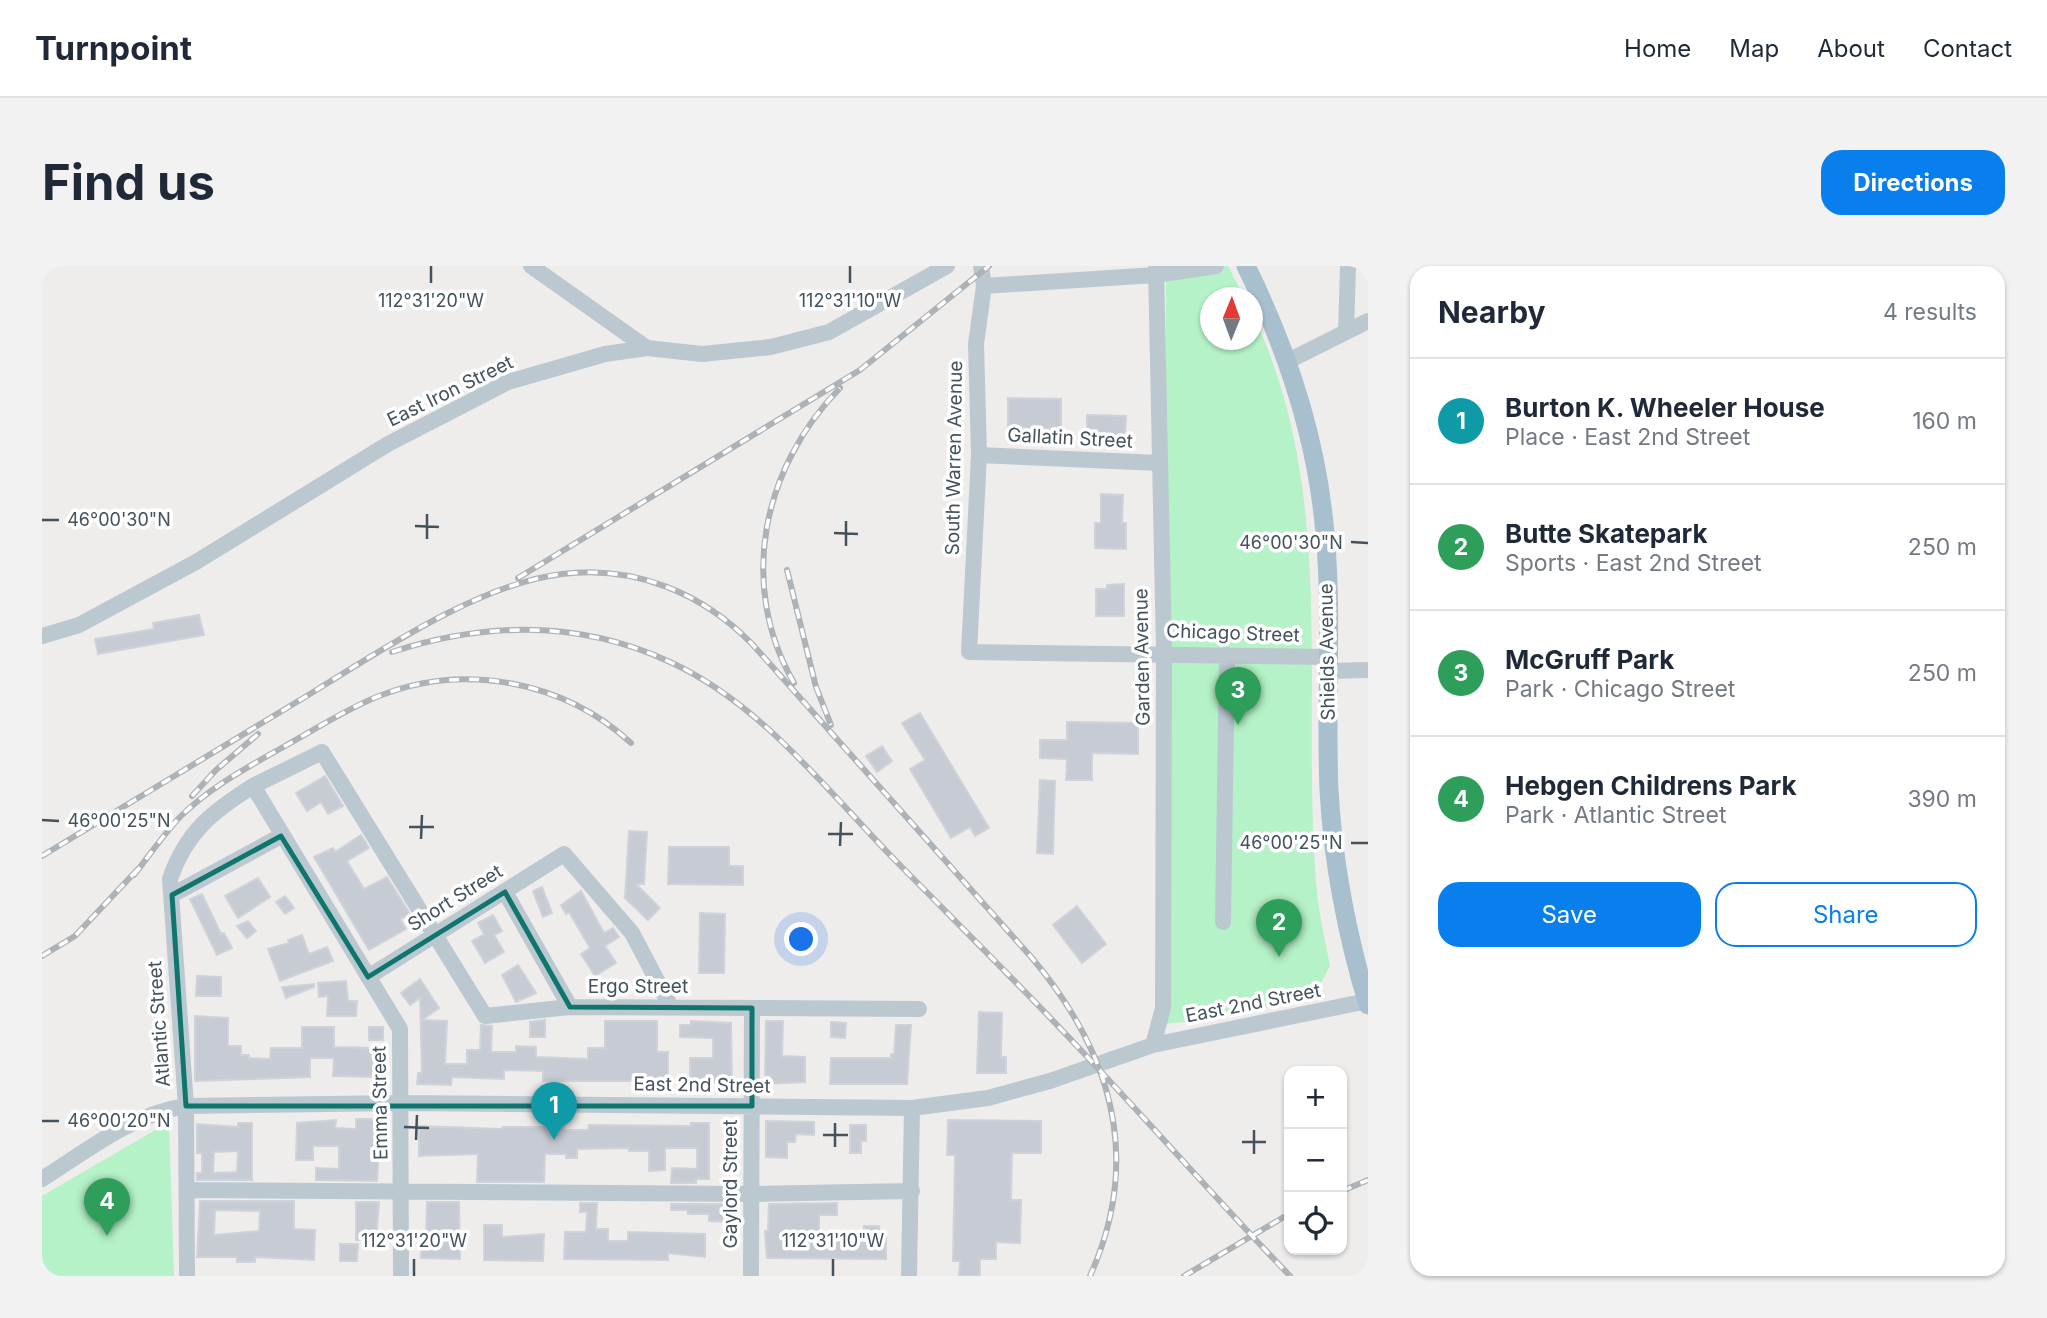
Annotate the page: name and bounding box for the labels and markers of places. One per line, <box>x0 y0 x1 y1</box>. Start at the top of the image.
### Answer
pin: 3 <box>1215 667 1261 725</box>
pin: 2 <box>1256 899 1302 957</box>
pin: 1 <box>531 1082 577 1140</box>
pin: 4 <box>84 1178 130 1236</box>

